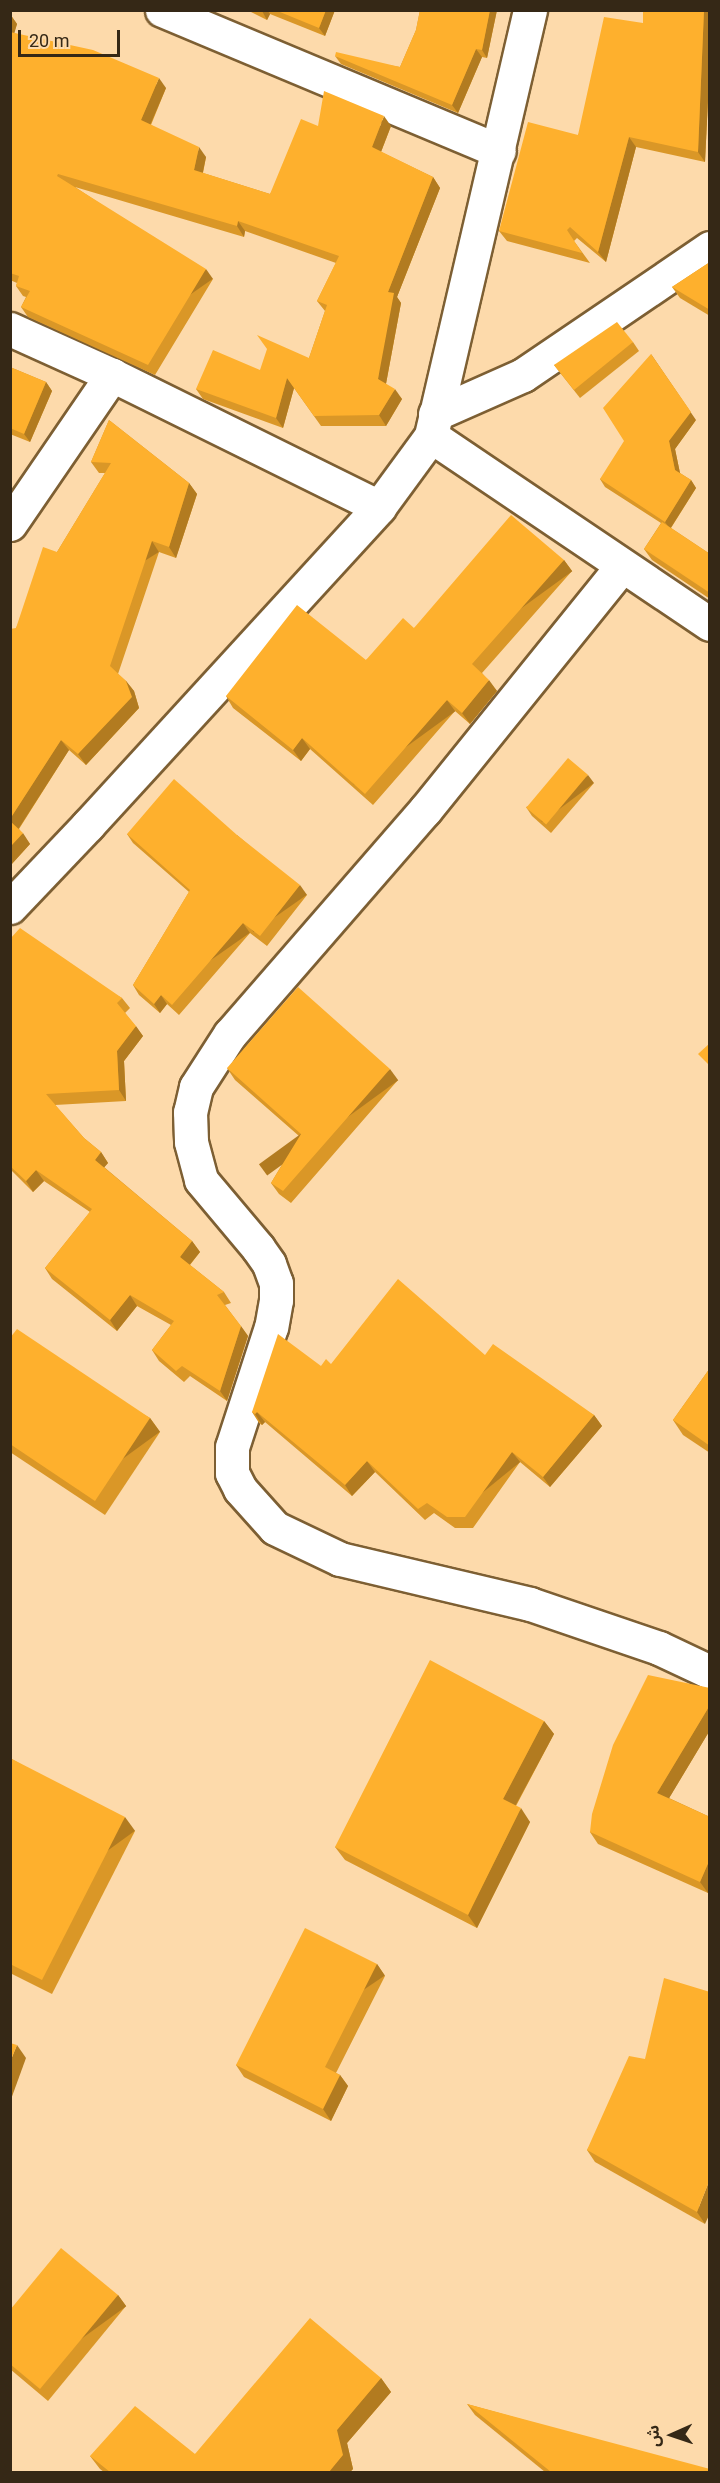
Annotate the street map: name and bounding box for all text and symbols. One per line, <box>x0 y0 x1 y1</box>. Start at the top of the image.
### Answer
scale bar <box>21 18 123 56</box>
text: 20 m <box>29 30 69 51</box>
north arrow <box>642 2405 702 2465</box>
text: ش <box>643 2425 664 2447</box>

